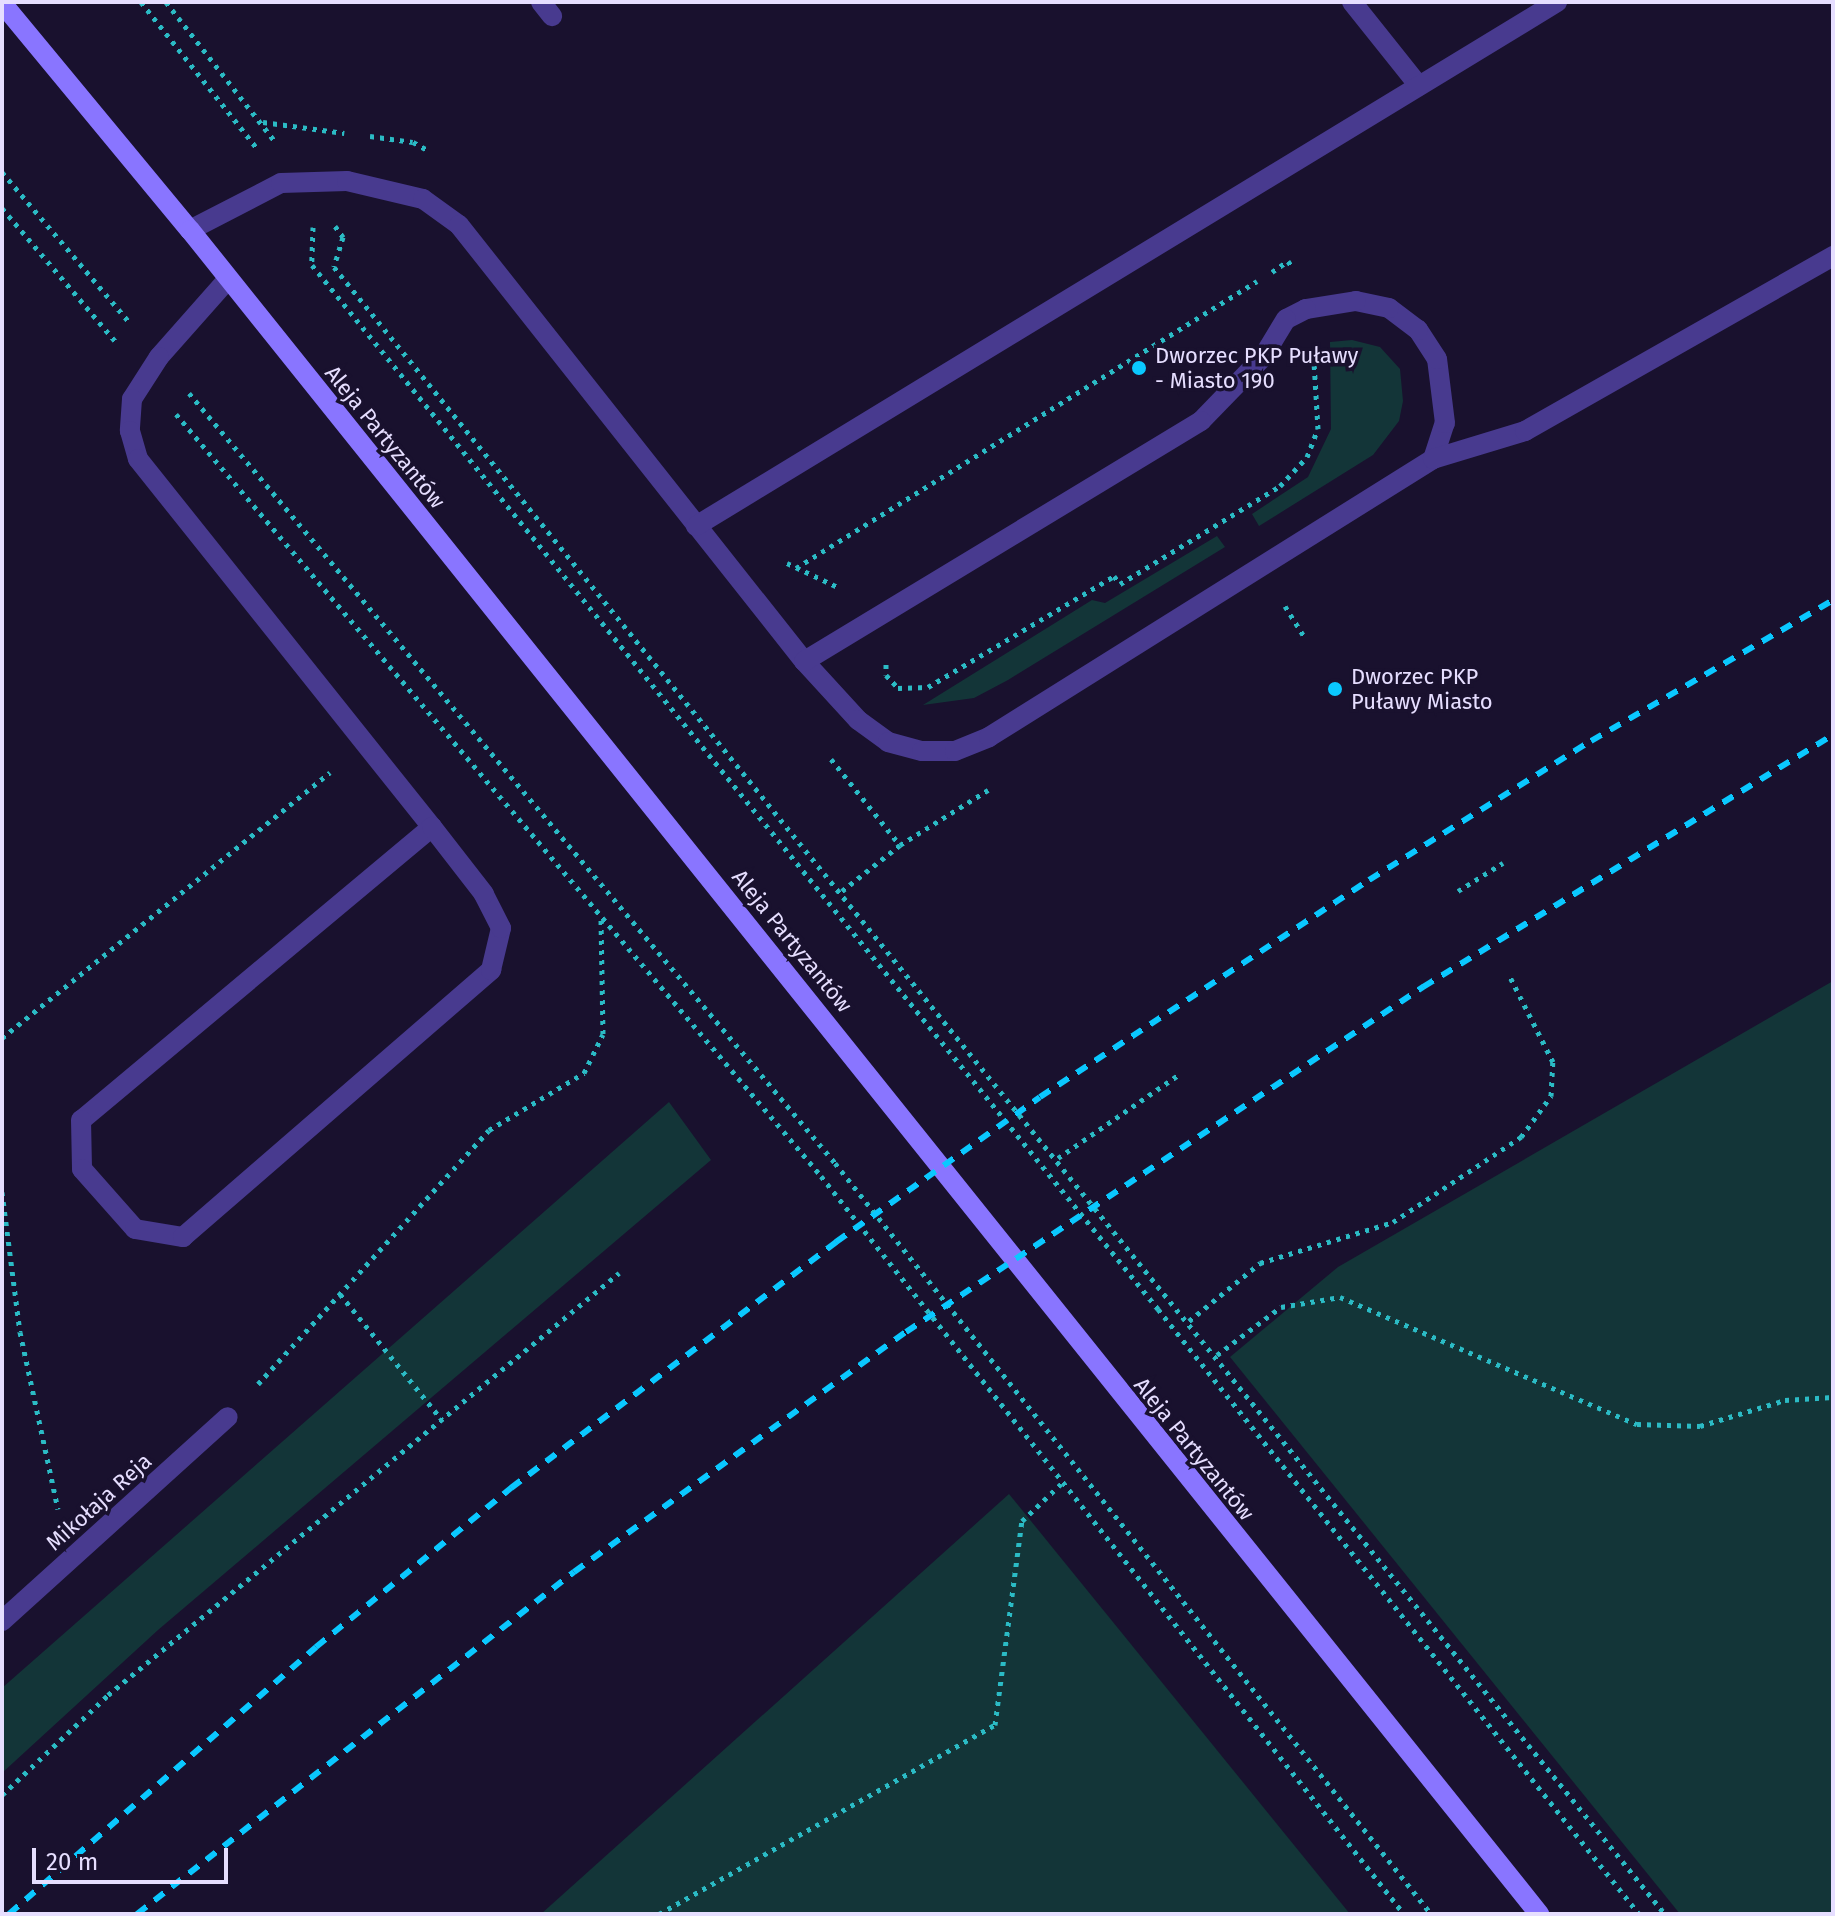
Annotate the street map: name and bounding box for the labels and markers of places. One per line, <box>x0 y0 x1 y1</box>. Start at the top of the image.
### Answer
place label: Dworzec PKP Puławy - Miasto 190 <box>1155 342 1358 394</box>
marker: Dworzec PKP Puławy - Miasto 190 <box>1130 359 1148 377</box>
place label: Dworzec PKP Puławy Miasto <box>1351 663 1493 714</box>
marker: Dworzec PKP Puławy Miasto <box>1326 680 1344 698</box>

